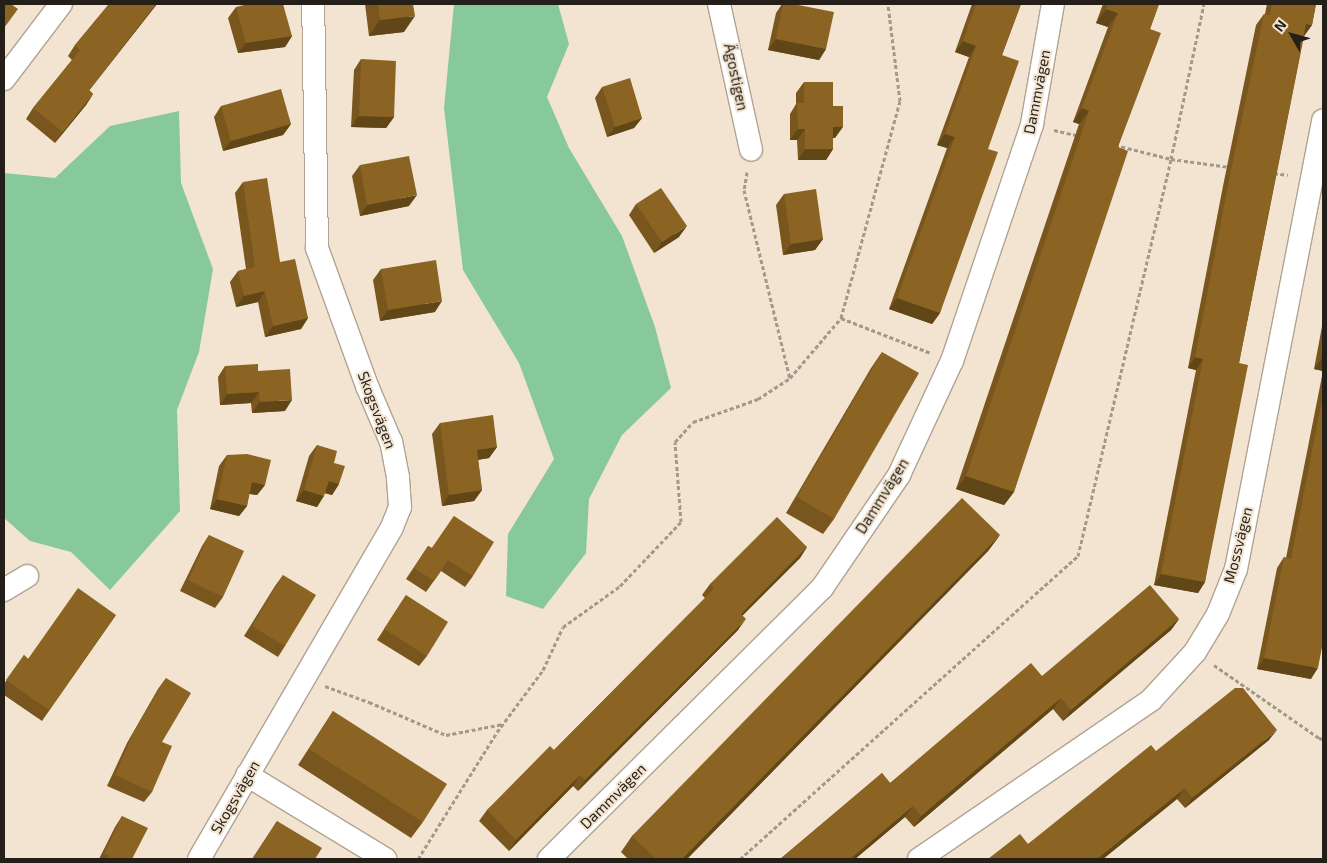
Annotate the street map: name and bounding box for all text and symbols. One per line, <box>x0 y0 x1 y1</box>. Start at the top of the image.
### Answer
north arrow <box>1267 10 1317 60</box>
text: N <box>1270 16 1290 35</box>
street label: Ägostigen <box>720 42 752 112</box>
street label: Dammvägen <box>1020 48 1054 136</box>
street label: Skogsvägen <box>354 369 400 451</box>
street label: Dammvägen <box>852 455 912 537</box>
street label: Mossvägen <box>1220 505 1256 585</box>
street label: Skogsvägen <box>207 757 263 837</box>
street label: Dammvägen <box>576 759 650 833</box>

